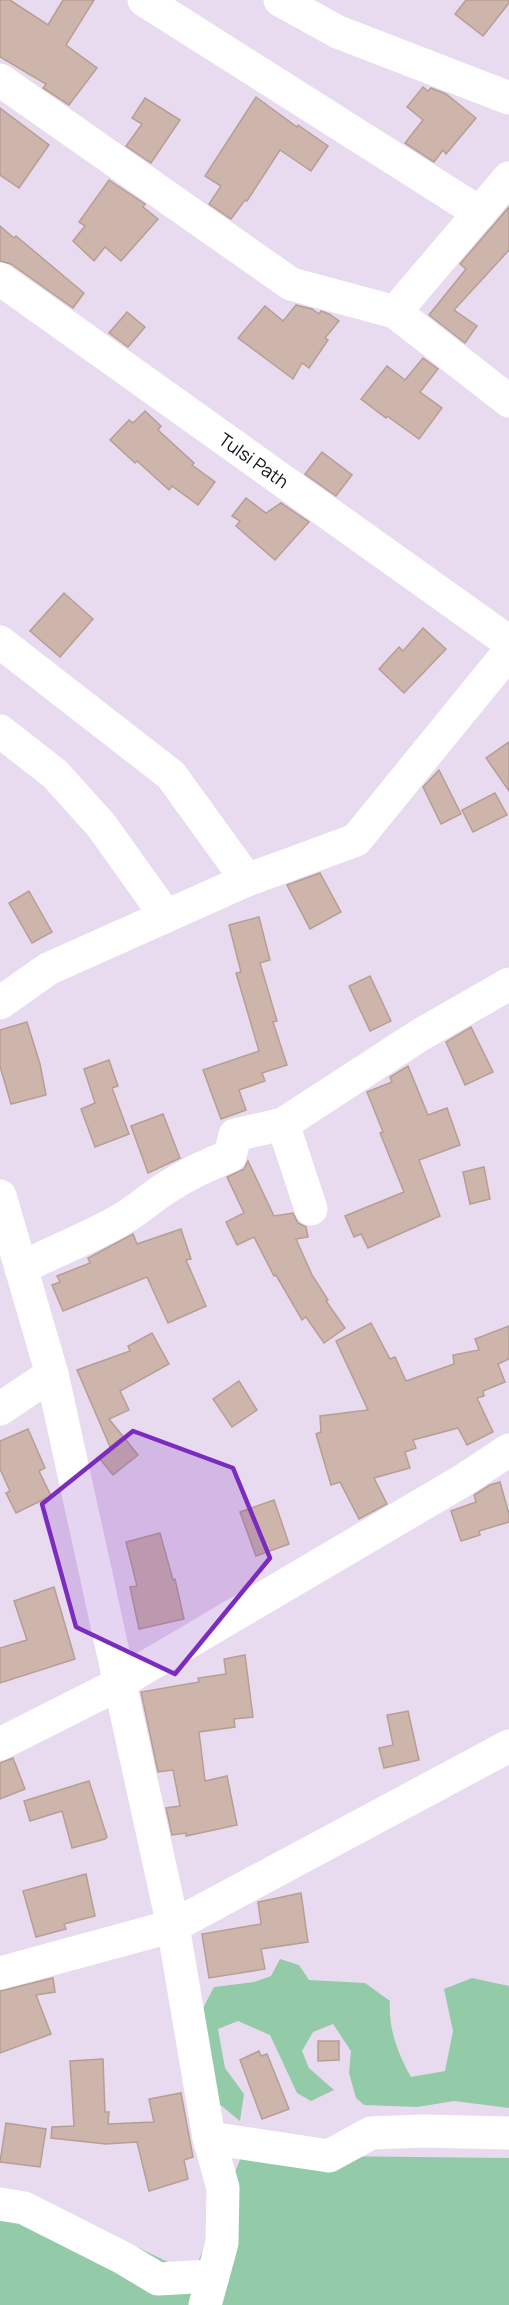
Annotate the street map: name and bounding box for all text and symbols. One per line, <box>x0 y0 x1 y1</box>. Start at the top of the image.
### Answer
street label: Tulsi Path <box>214 427 294 493</box>

